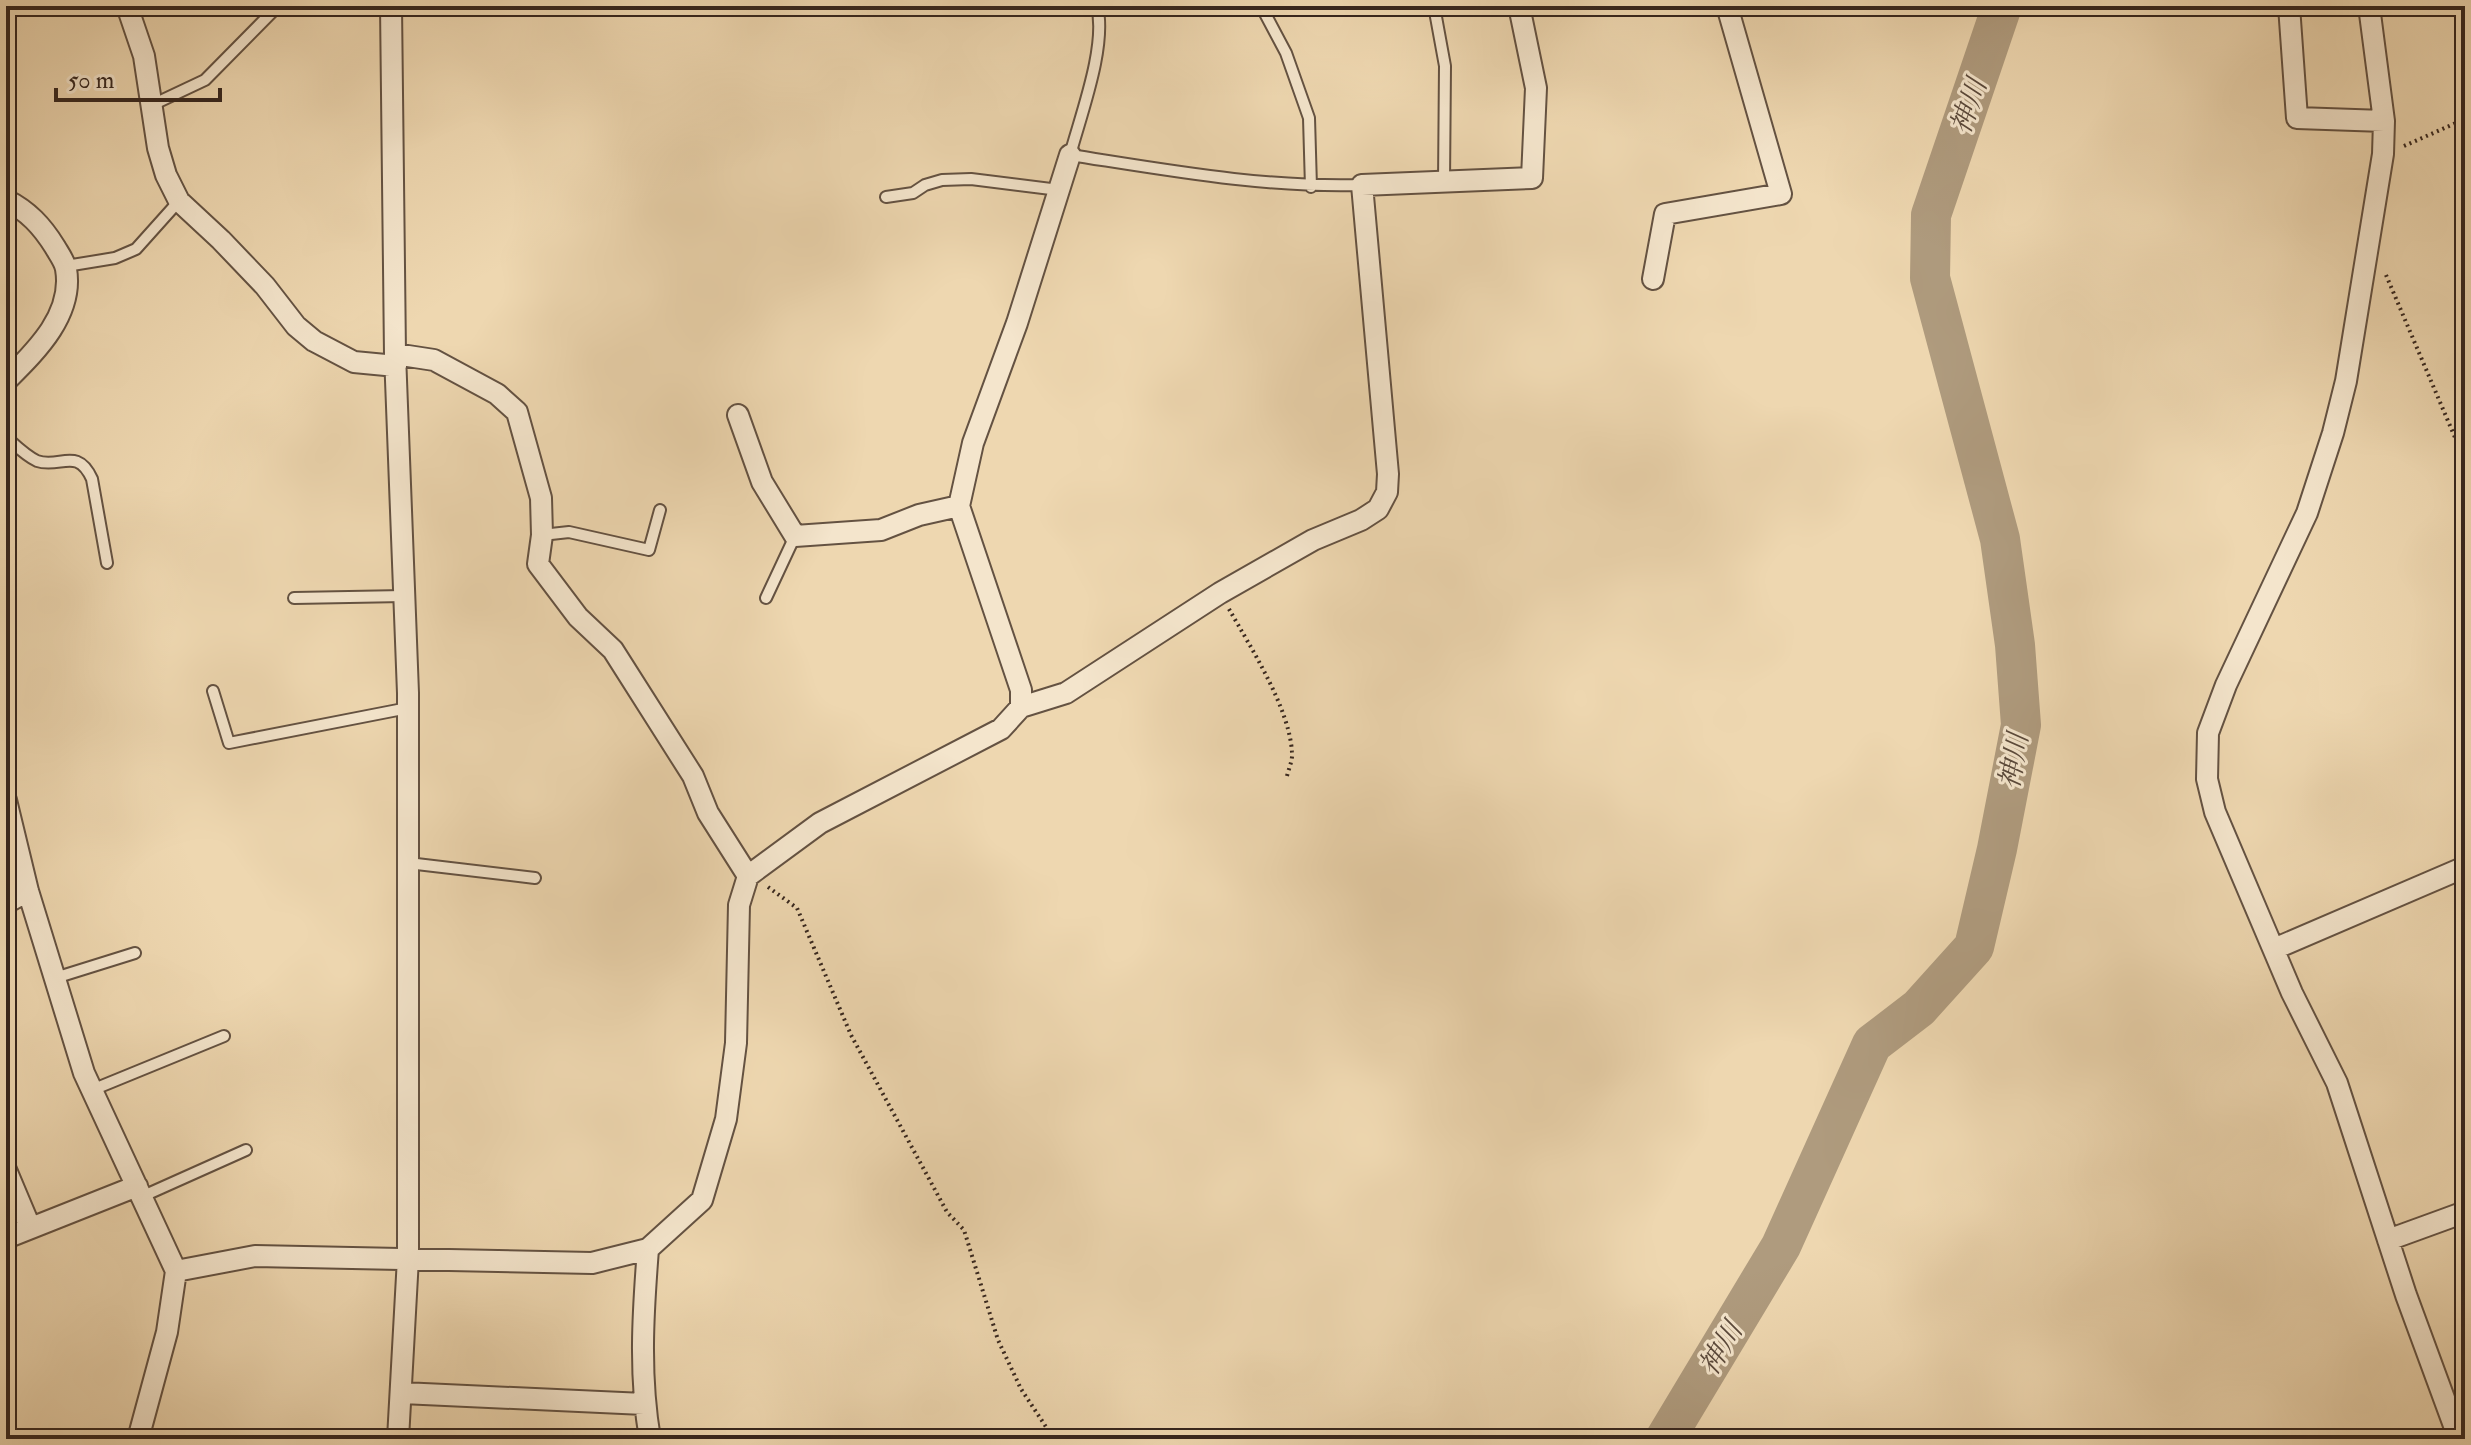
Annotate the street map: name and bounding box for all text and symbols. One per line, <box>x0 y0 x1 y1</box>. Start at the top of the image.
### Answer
scale bar <box>56 52 220 102</box>
text: 50 m <box>68 65 115 96</box>
water label: 神川 <box>1944 71 1996 139</box>
water label: 神川 <box>1992 728 2037 792</box>
water label: 神川 <box>1692 1313 1752 1382</box>

